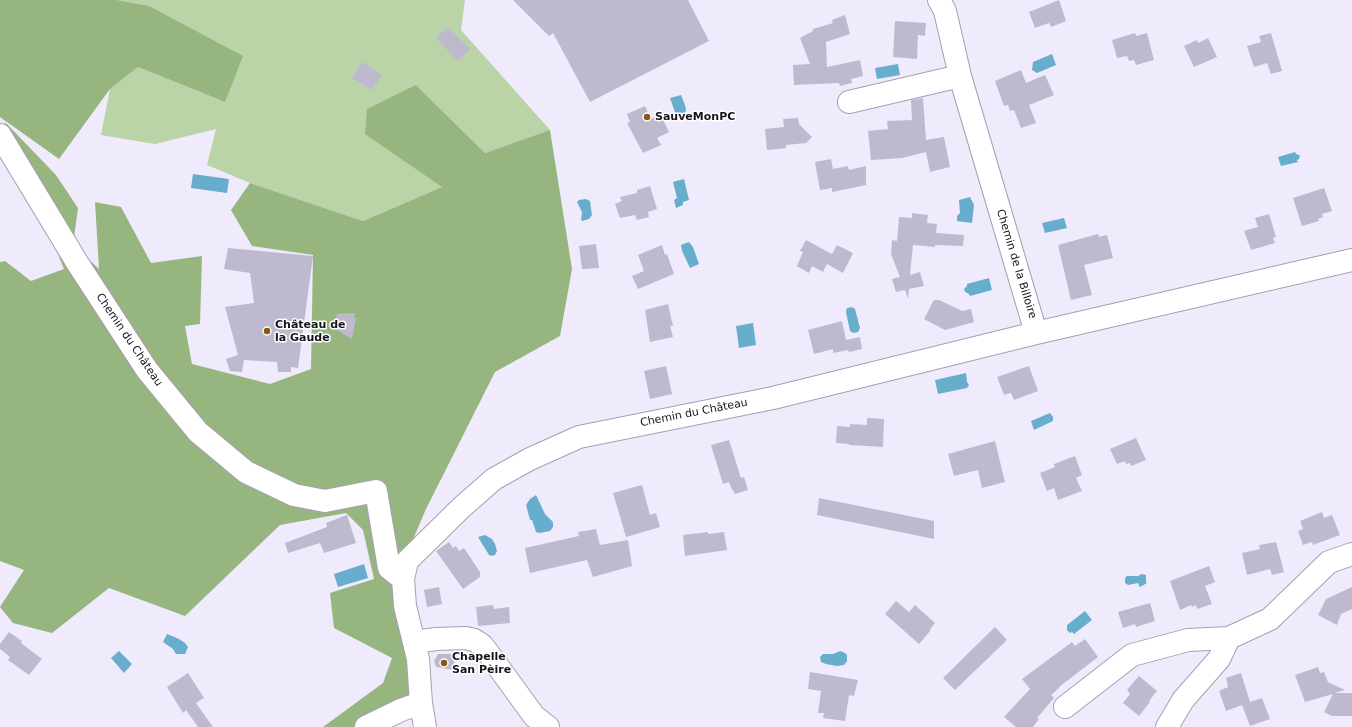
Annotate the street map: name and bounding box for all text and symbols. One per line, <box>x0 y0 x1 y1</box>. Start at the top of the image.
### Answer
place label: SauveMonPC <box>655 110 735 124</box>
marker: SauveMonPC <box>642 112 652 122</box>
street label: Chemin de la Billoire <box>993 208 1039 320</box>
street label: Chemin du Château <box>93 291 165 389</box>
place label: Château de la Gaude <box>275 318 345 344</box>
marker: Château de la Gaude <box>262 326 272 336</box>
street label: Chemin du Château <box>639 396 749 430</box>
place label: Chapelle San Pèire <box>452 650 511 676</box>
marker: Chapelle San Pèire <box>439 658 449 668</box>

